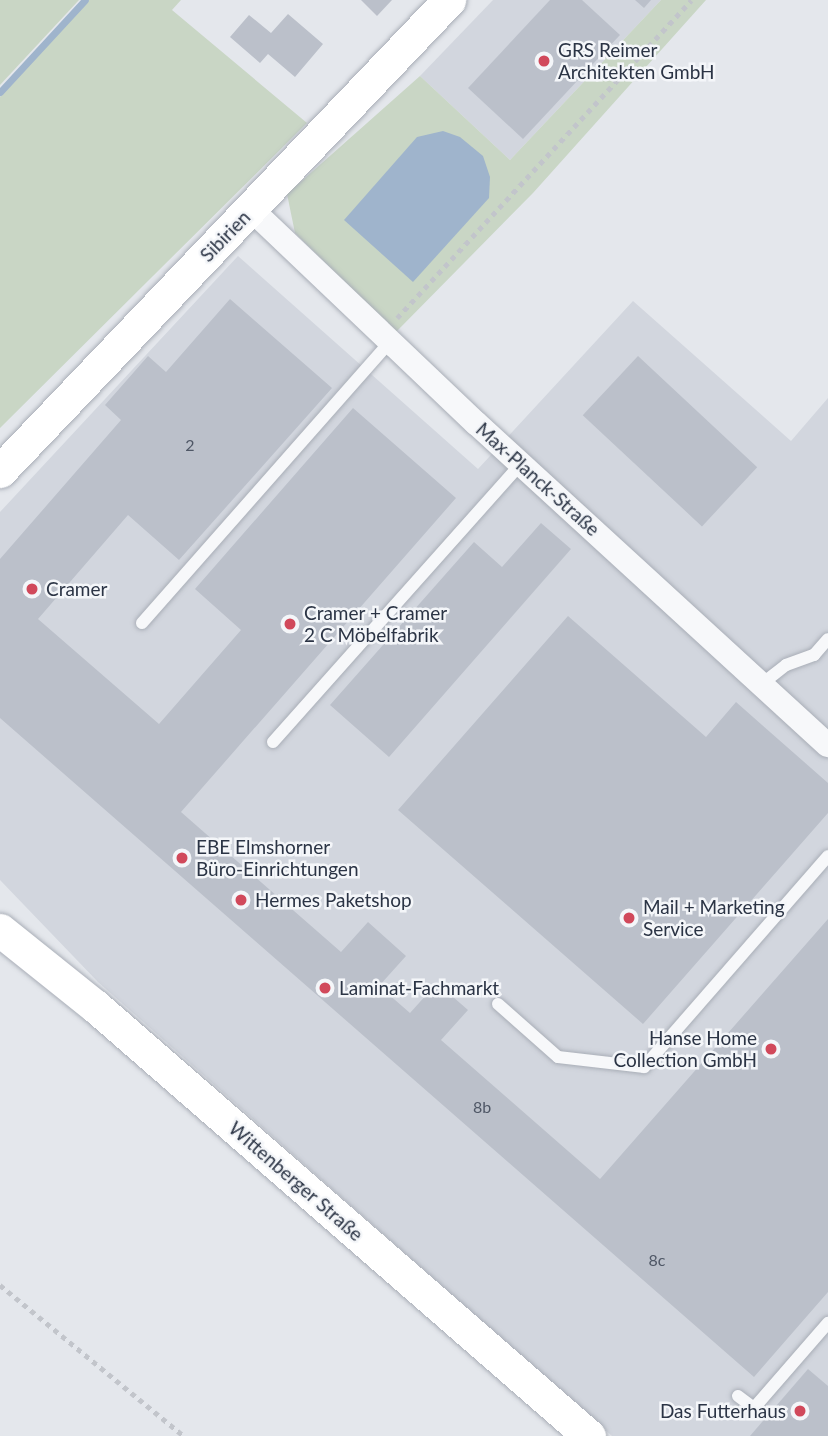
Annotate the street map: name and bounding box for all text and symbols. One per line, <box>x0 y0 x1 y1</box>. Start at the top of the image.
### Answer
place label: GRS Reimer Architekten GmbH <box>558 39 715 83</box>
marker: GRS Reimer Architekten GmbH <box>536 53 552 69</box>
street label: Sibirien <box>195 206 255 266</box>
street label: Max-Planck-Straße <box>472 418 604 540</box>
house number: 2 <box>185 435 195 455</box>
place label: Cramer <box>46 578 107 600</box>
marker: Cramer <box>24 581 40 597</box>
place label: Cramer + Cramer 2 C Möbelfabrik <box>304 602 448 646</box>
marker: Cramer + Cramer 2 C Möbelfabrik <box>282 616 298 632</box>
place label: EBE Elmshorner Büro-Einrichtungen <box>196 836 359 880</box>
marker: EBE Elmshorner Büro-Einrichtungen <box>174 850 190 866</box>
place label: Hermes Paketshop <box>255 889 412 911</box>
marker: Hermes Paketshop <box>233 892 249 908</box>
place label: Mail + Marketing Service <box>643 896 785 940</box>
marker: Mail + Marketing Service <box>621 910 637 926</box>
place label: Laminat-Fachmarkt <box>339 977 499 999</box>
marker: Laminat-Fachmarkt <box>317 980 333 996</box>
place label: Hanse Home Collection GmbH <box>613 1027 757 1071</box>
marker: Hanse Home Collection GmbH <box>763 1041 779 1057</box>
house number: 8b <box>473 1097 491 1117</box>
street label: Wittenberger Straße <box>224 1116 368 1246</box>
house number: 8c <box>649 1250 665 1270</box>
place label: Das Futterhaus <box>660 1400 786 1422</box>
marker: Das Futterhaus <box>792 1403 808 1419</box>

